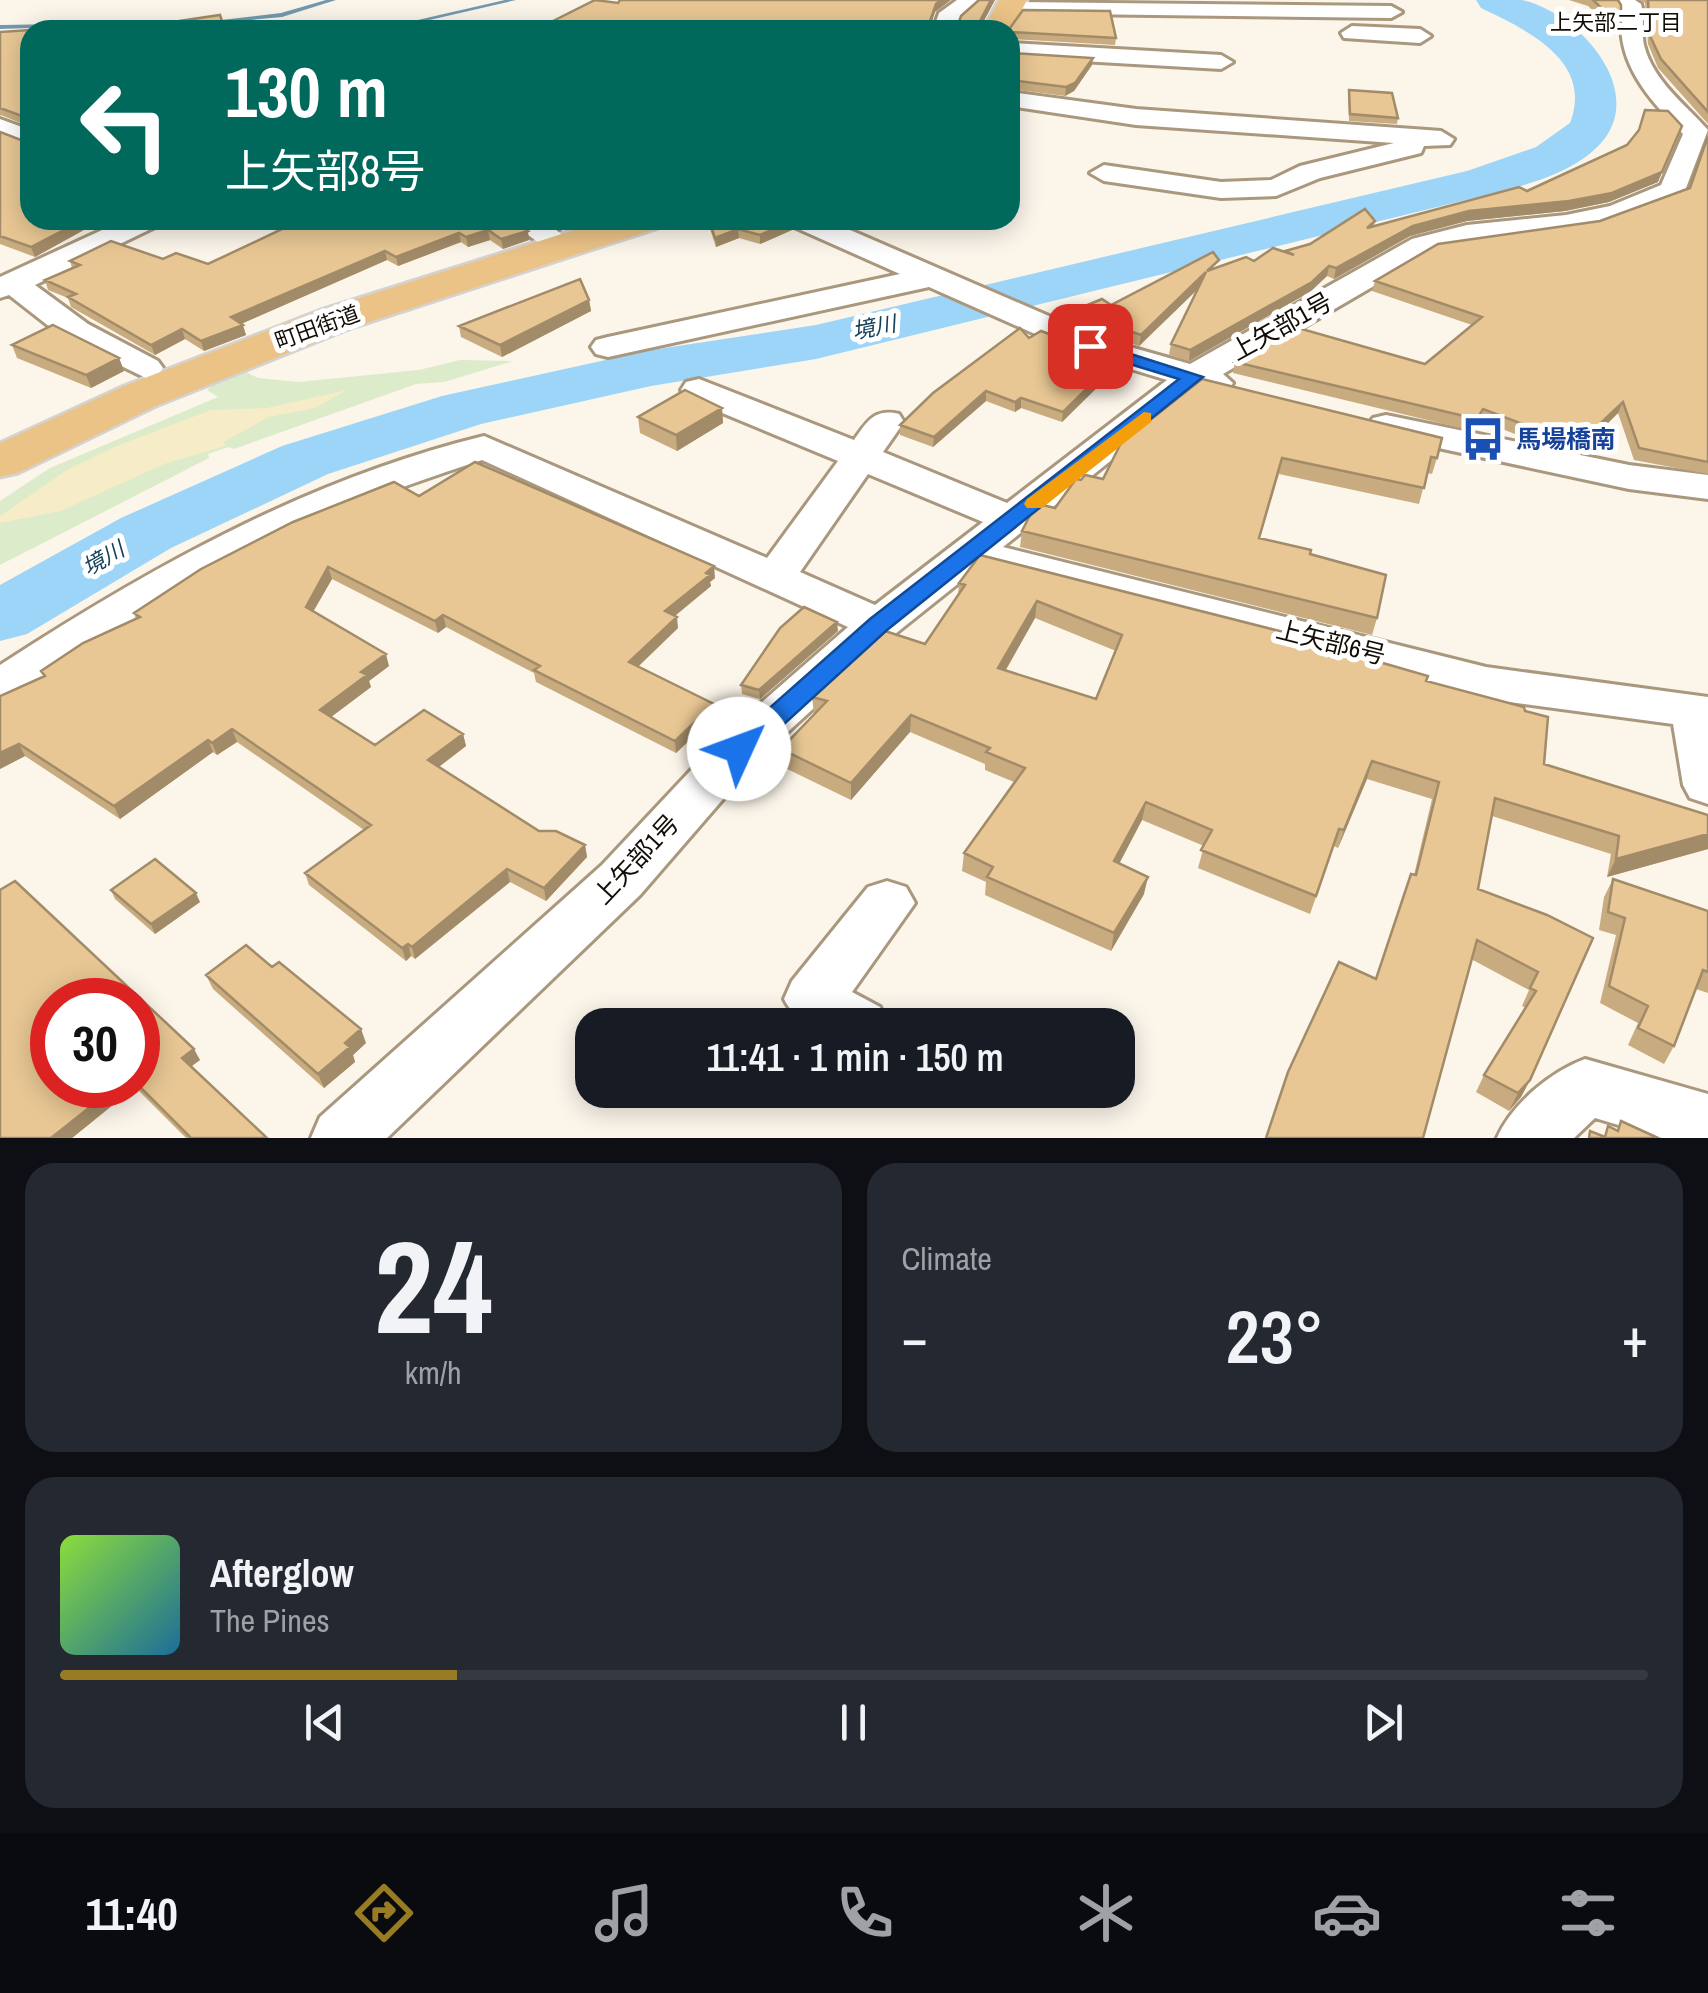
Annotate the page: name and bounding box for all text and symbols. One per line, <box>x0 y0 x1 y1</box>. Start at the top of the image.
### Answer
district label: 上矢部二丁目 <box>1550 7 1682 37</box>
text: 130 m <box>225 45 388 139</box>
icon: left <box>60 60 190 190</box>
text: 上矢部8号 <box>225 140 426 201</box>
street label: 上矢部1号 <box>1224 284 1338 368</box>
street label: 町田街道 <box>271 298 363 356</box>
pin <box>1048 304 1133 389</box>
water label: 境川 <box>850 308 900 346</box>
icon: arrive <box>1063 319 1118 374</box>
bus stop icon: 馬場橋南 <box>1459 415 1507 463</box>
place label: 馬場橋南 <box>1516 422 1616 456</box>
water label: 境川 <box>76 533 131 582</box>
street label: 上矢部6号 <box>1273 612 1389 672</box>
position arrow <box>687 697 791 801</box>
street label: 上矢部1号 <box>586 807 686 911</box>
speed limit sign: 30 <box>30 978 160 1108</box>
text: 11:41 · 1 min · 150 m <box>706 1032 1004 1083</box>
text: 24 <box>374 1198 493 1374</box>
text: Climate <box>902 1237 992 1280</box>
text: 23° <box>1226 1285 1324 1386</box>
text: − <box>902 1300 928 1374</box>
text: + <box>1622 1300 1648 1374</box>
text: km/h <box>405 1351 462 1394</box>
text: Afterglow <box>210 1548 354 1599</box>
text: The Pines <box>210 1599 330 1642</box>
icon: previous <box>297 1695 352 1750</box>
icon: pause <box>826 1695 881 1750</box>
icon: next <box>1356 1695 1411 1750</box>
icon: directions <box>349 1878 419 1948</box>
icon: music <box>589 1878 659 1948</box>
icon: phone <box>830 1878 900 1948</box>
icon: climate <box>1071 1878 1141 1948</box>
icon: car <box>1312 1878 1382 1948</box>
icon: filters <box>1553 1878 1623 1948</box>
text: 11:40 <box>85 1883 178 1944</box>

